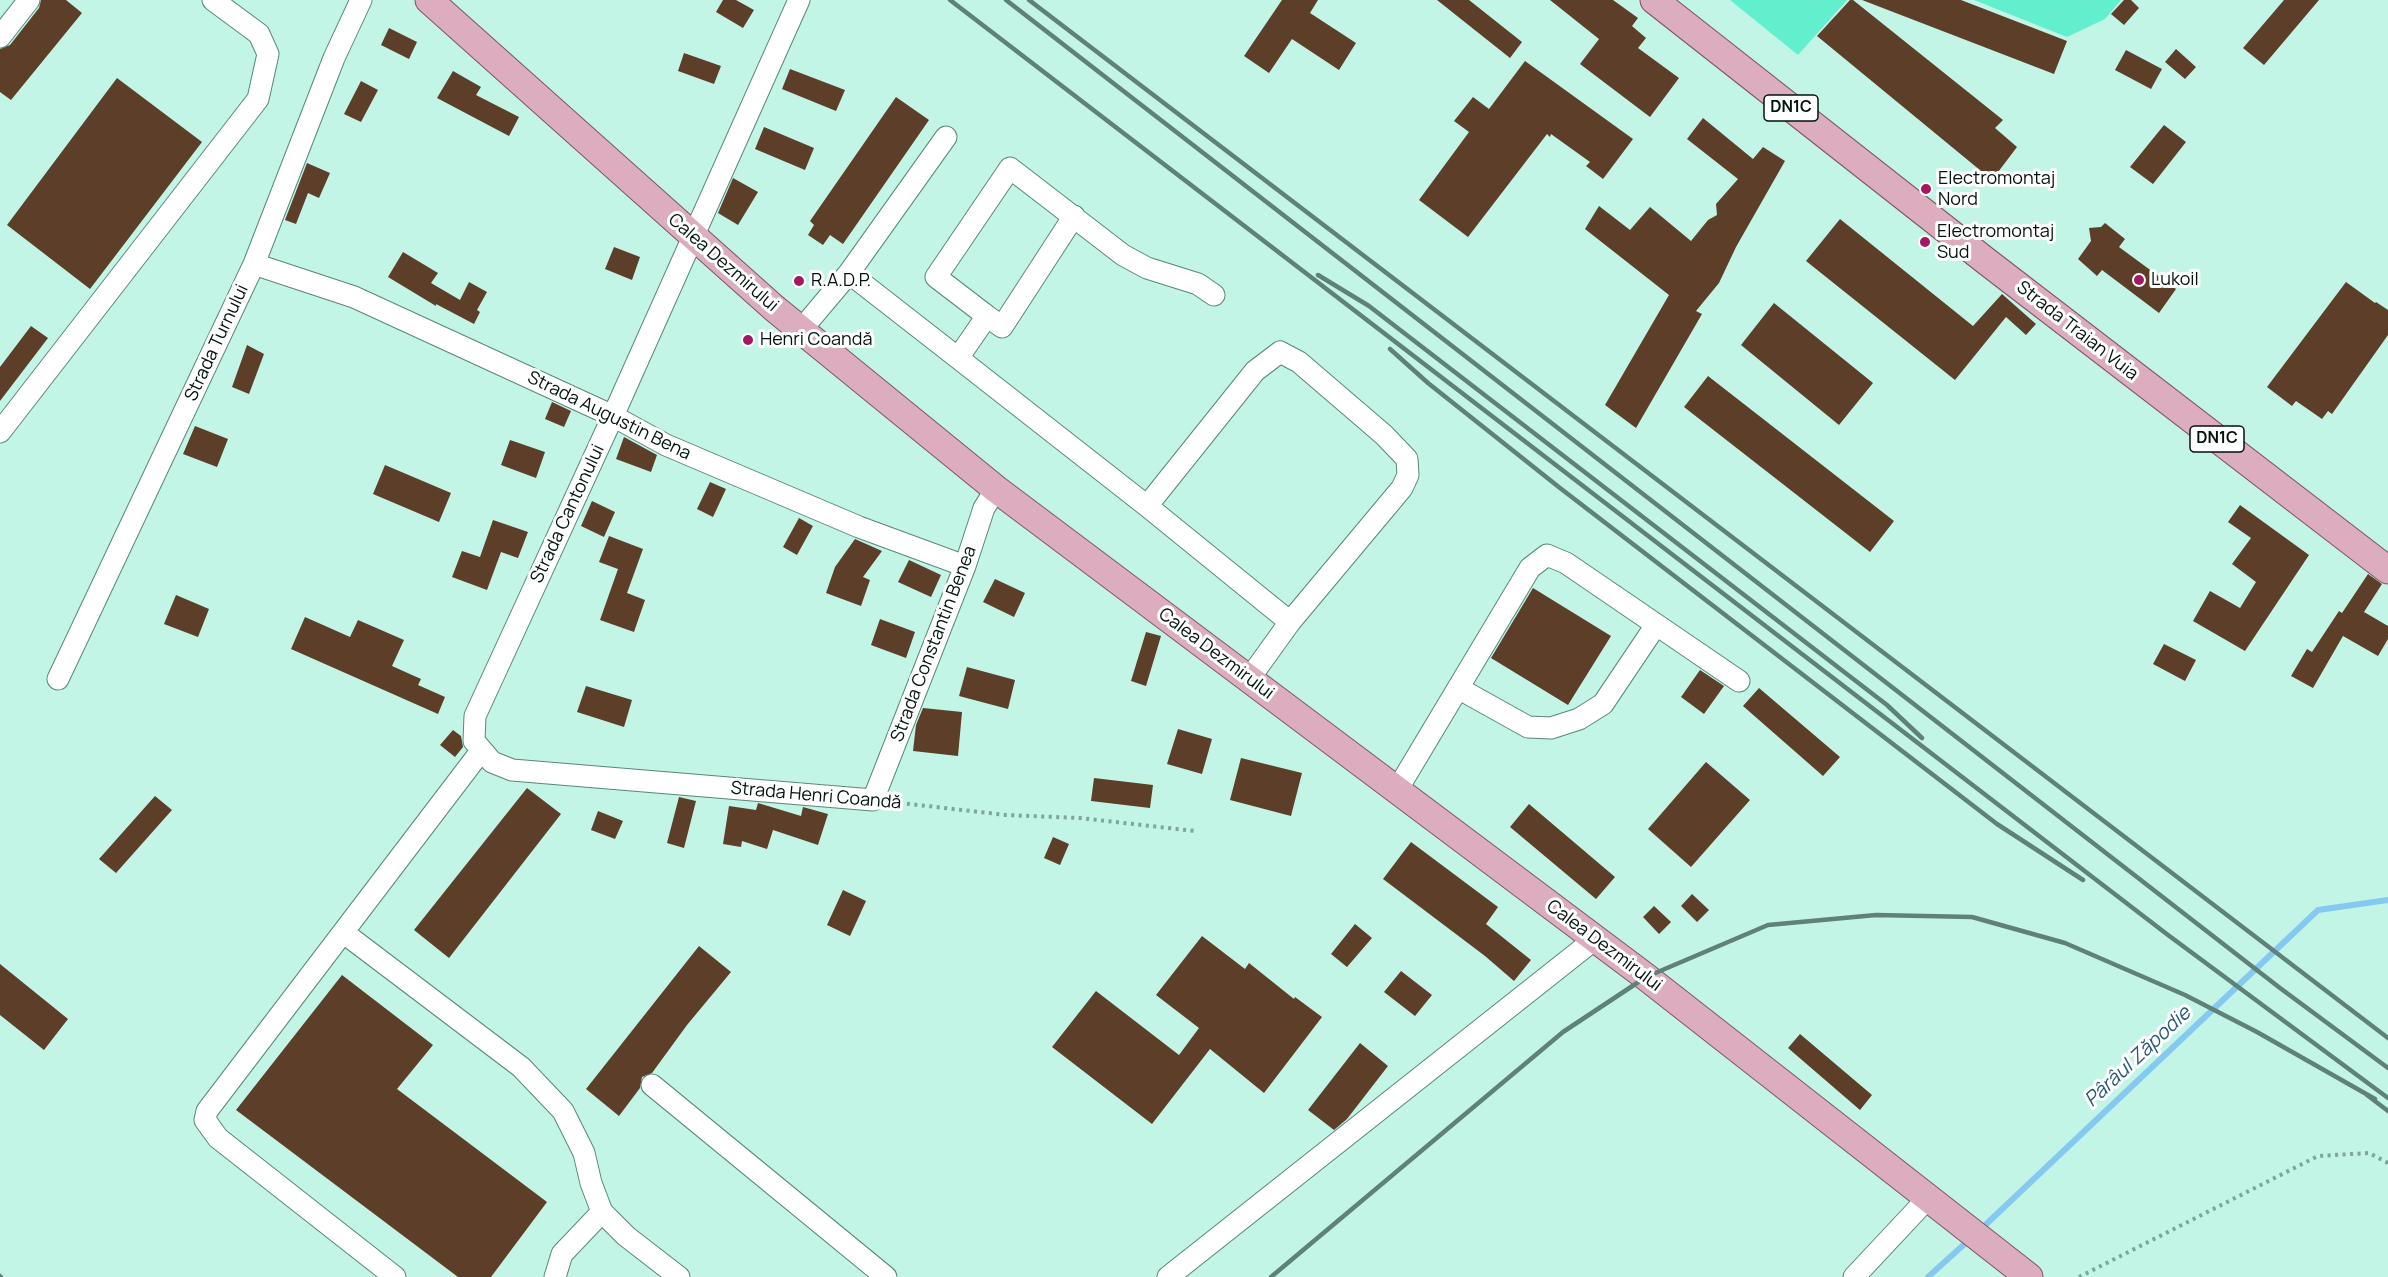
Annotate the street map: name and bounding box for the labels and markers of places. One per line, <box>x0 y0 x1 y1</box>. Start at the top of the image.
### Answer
place label: Electromontaj Nord <box>1938 168 2055 210</box>
marker: Electromontaj Nord <box>1919 182 1933 196</box>
place label: Electromontaj Sud <box>1937 221 2054 264</box>
marker: Electromontaj Sud <box>1918 235 1932 249</box>
place label: Lukoil <box>2151 269 2199 291</box>
place label: R.A.D.P. <box>811 270 871 292</box>
marker: Lukoil <box>2132 273 2146 287</box>
marker: R.A.D.P. <box>792 274 806 288</box>
place label: Henri Coandă <box>760 329 872 351</box>
marker: Henri Coandă <box>741 333 755 347</box>

